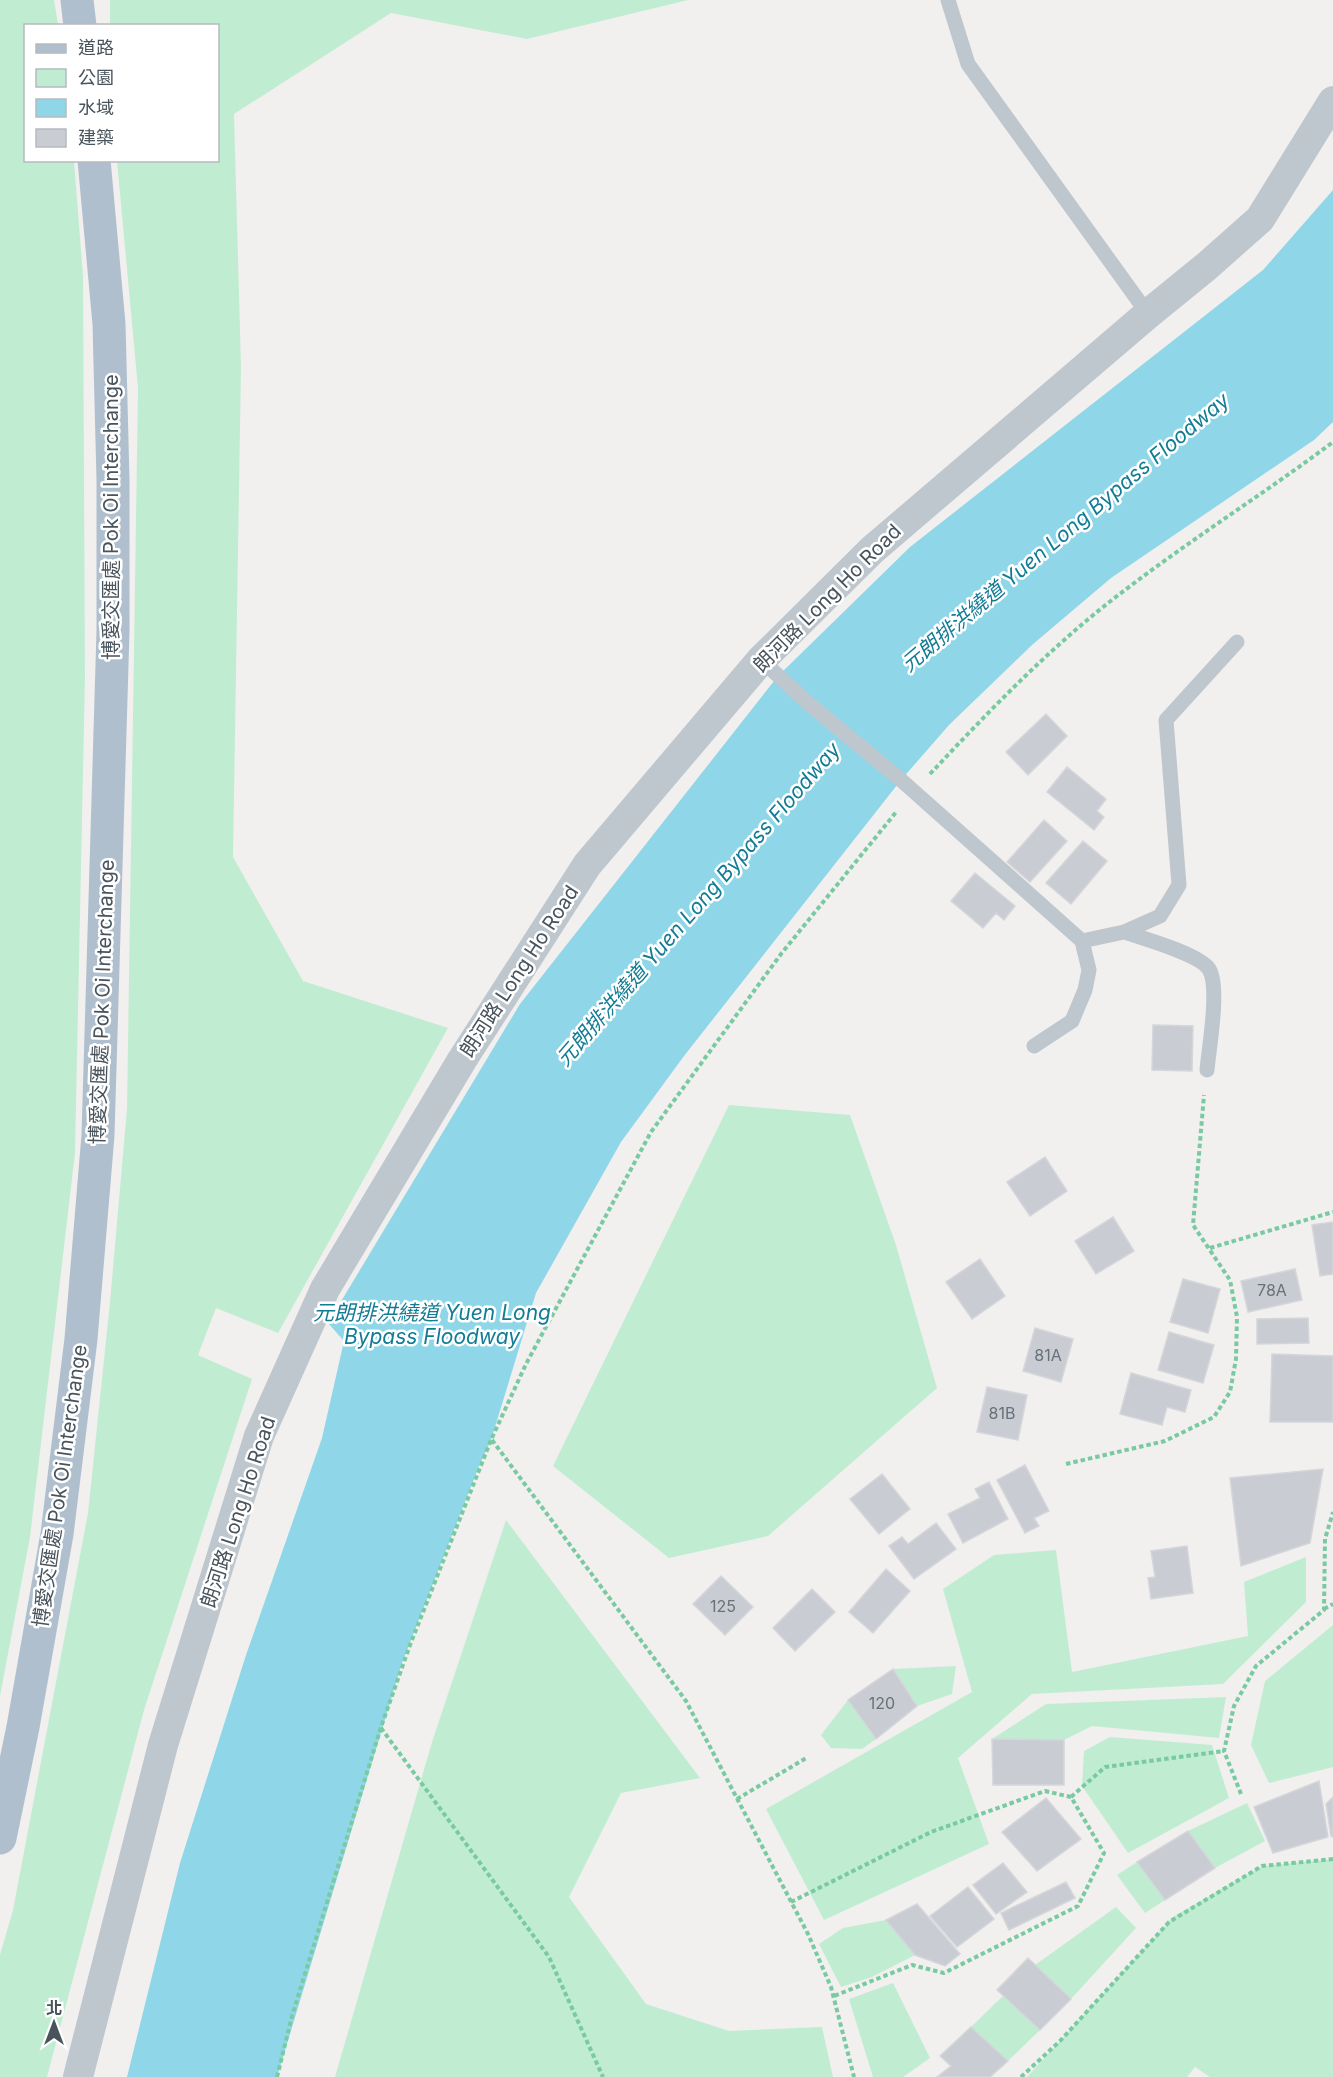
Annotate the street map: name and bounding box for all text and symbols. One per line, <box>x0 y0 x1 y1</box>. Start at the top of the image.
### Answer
legend <box>24 24 219 162</box>
text: 道路 <box>78 37 114 58</box>
text: 公園 <box>78 67 114 88</box>
text: 水域 <box>78 97 114 118</box>
text: 建築 <box>78 127 114 148</box>
street label: 博愛交匯處 Pok Oi Interchange <box>99 374 123 660</box>
water label: 元朗排洪繞道 Yuen Long Bypass Floodway <box>896 387 1235 677</box>
street label: 朗河路 Long Ho Road <box>748 519 906 677</box>
water label: 元朗排洪繞道 Yuen Long Bypass Floodway <box>551 736 846 1071</box>
street label: 博愛交匯處 Pok Oi Interchange <box>85 859 119 1145</box>
street label: 朗河路 Long Ho Road <box>455 881 583 1061</box>
house number: 78A <box>1257 1280 1287 1300</box>
water label: 元朗排洪繞道 Yuen Long Bypass Floodway <box>313 1300 551 1349</box>
street label: 博愛交匯處 Pok Oi Interchange <box>28 1343 92 1629</box>
house number: 81A <box>1034 1345 1062 1365</box>
house number: 81B <box>989 1403 1015 1423</box>
street label: 朗河路 Long Ho Road <box>196 1413 280 1611</box>
house number: 125 <box>710 1596 736 1616</box>
house number: 120 <box>869 1693 895 1713</box>
north arrow <box>24 1993 84 2053</box>
text: 北 <box>46 1998 62 2018</box>

